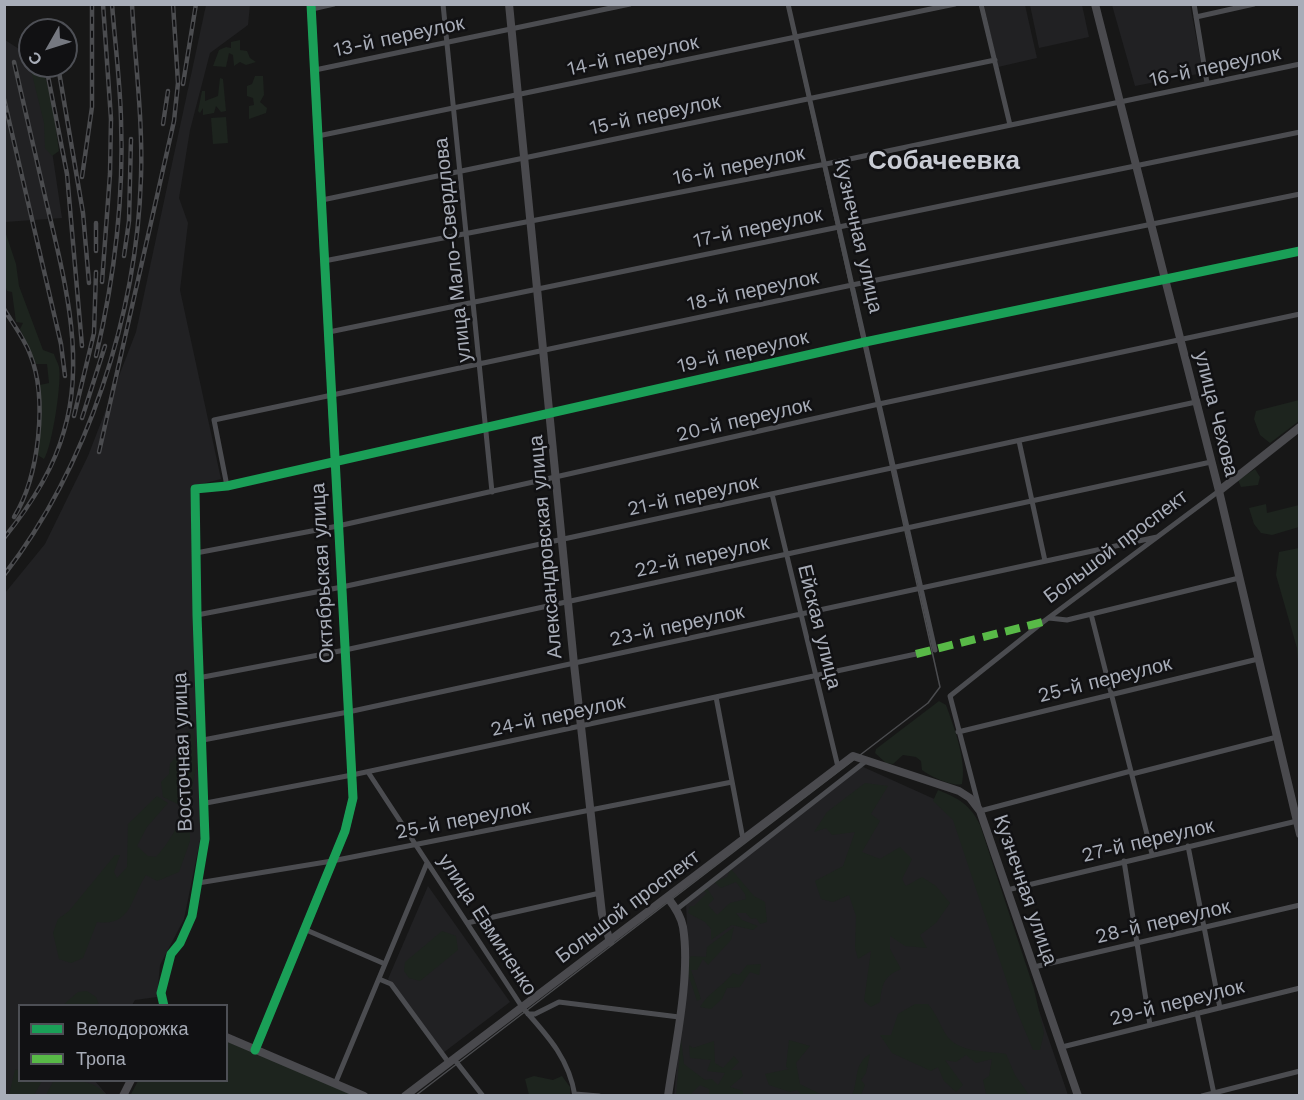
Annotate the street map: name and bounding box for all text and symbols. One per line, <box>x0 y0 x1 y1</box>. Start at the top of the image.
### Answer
street label: 13-й переулок <box>331 11 467 63</box>
north arrow <box>18 18 78 78</box>
street label: 14-й переулок <box>565 30 701 82</box>
street label: 16-й переулок <box>1147 41 1283 93</box>
text: С <box>24 48 46 69</box>
street label: 15-й переулок <box>587 89 723 141</box>
street label: улица Мало-Свердлова <box>429 136 477 364</box>
street label: 16-й переулок <box>671 141 807 191</box>
district label: Собачеевка <box>868 145 1020 177</box>
street label: Кузнечная улица <box>829 157 887 315</box>
street label: 17-й переулок <box>691 203 825 253</box>
street label: 18-й переулок <box>685 265 821 317</box>
street label: 19-й переулок <box>675 325 811 379</box>
street label: улица Чехова <box>1189 349 1243 479</box>
street label: 20-й переулок <box>674 393 814 447</box>
street label: Александровская улица <box>524 434 568 660</box>
street label: 21-й переулок <box>625 470 761 522</box>
street label: Октябрьская улица <box>306 482 340 664</box>
street label: Большой проспект <box>1039 485 1193 609</box>
street label: 22-й переулок <box>633 531 771 583</box>
street label: Ейская улица <box>792 562 846 692</box>
street label: 23-й переулок <box>608 600 746 652</box>
street label: 25-й переулок <box>1036 652 1174 708</box>
street label: Восточная улица <box>168 672 198 832</box>
street label: 24-й переулок <box>489 690 627 742</box>
street label: 25-й переулок <box>394 795 532 845</box>
street label: Кузнечная улица <box>988 812 1062 968</box>
street label: 27-й переулок <box>1080 814 1216 868</box>
street label: Большой проспект <box>551 845 705 969</box>
street label: улица Евминенко <box>432 850 542 1000</box>
street label: 28-й переулок <box>1093 895 1233 949</box>
street label: 29-й переулок <box>1107 975 1247 1031</box>
legend <box>18 1004 228 1082</box>
text: Велодорожка <box>76 1018 188 1039</box>
text: Тропа <box>76 1048 126 1069</box>

